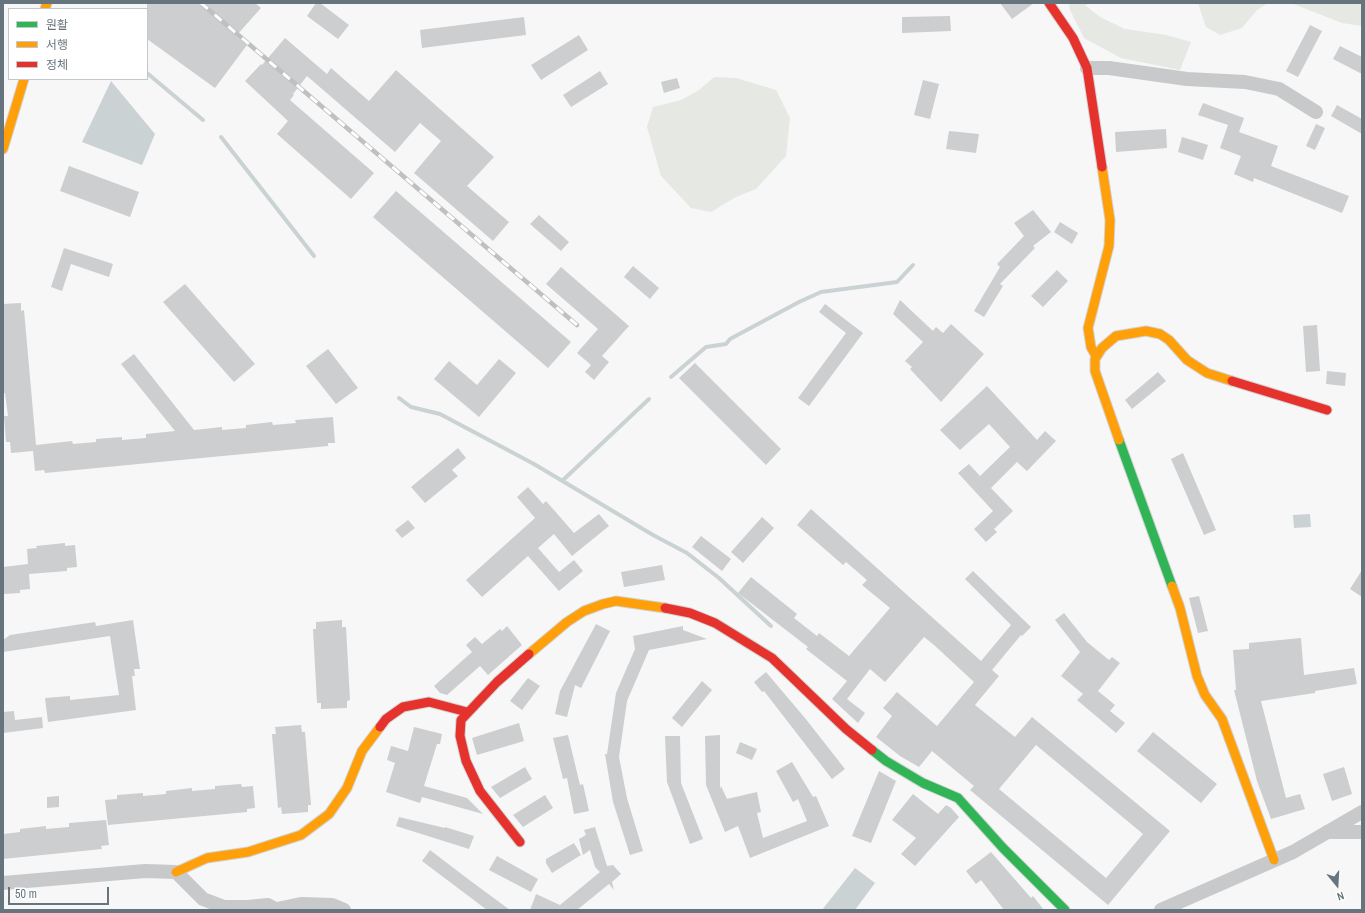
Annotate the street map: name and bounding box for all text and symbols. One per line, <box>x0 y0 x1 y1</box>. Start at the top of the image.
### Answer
legend <box>8 8 148 80</box>
text: 원활 <box>46 17 68 33</box>
text: 서행 <box>46 37 68 53</box>
text: 정체 <box>46 57 68 73</box>
north arrow <box>1317 865 1357 905</box>
scale bar <box>10 879 111 905</box>
text: 50 m <box>15 886 37 902</box>
text: N <box>1335 889 1346 904</box>

